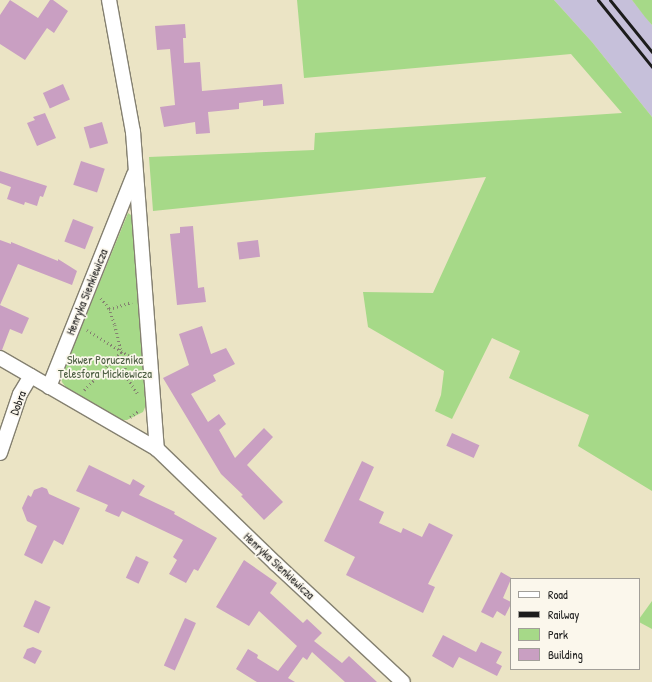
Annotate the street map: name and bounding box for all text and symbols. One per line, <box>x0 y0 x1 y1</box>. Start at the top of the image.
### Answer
street label: Henryka Sienkiewicza <box>63 247 111 337</box>
park label: Skwer Porucznika Telesfora Mickiewicza <box>58 353 152 381</box>
street label: Dobra <box>7 389 29 417</box>
street label: Henryka Sienkiewicza <box>241 530 317 602</box>
legend <box>510 578 640 670</box>
text: Road <box>548 586 568 603</box>
text: Railway <box>548 606 579 623</box>
text: Park <box>548 626 568 643</box>
text: Building <box>548 646 583 663</box>

